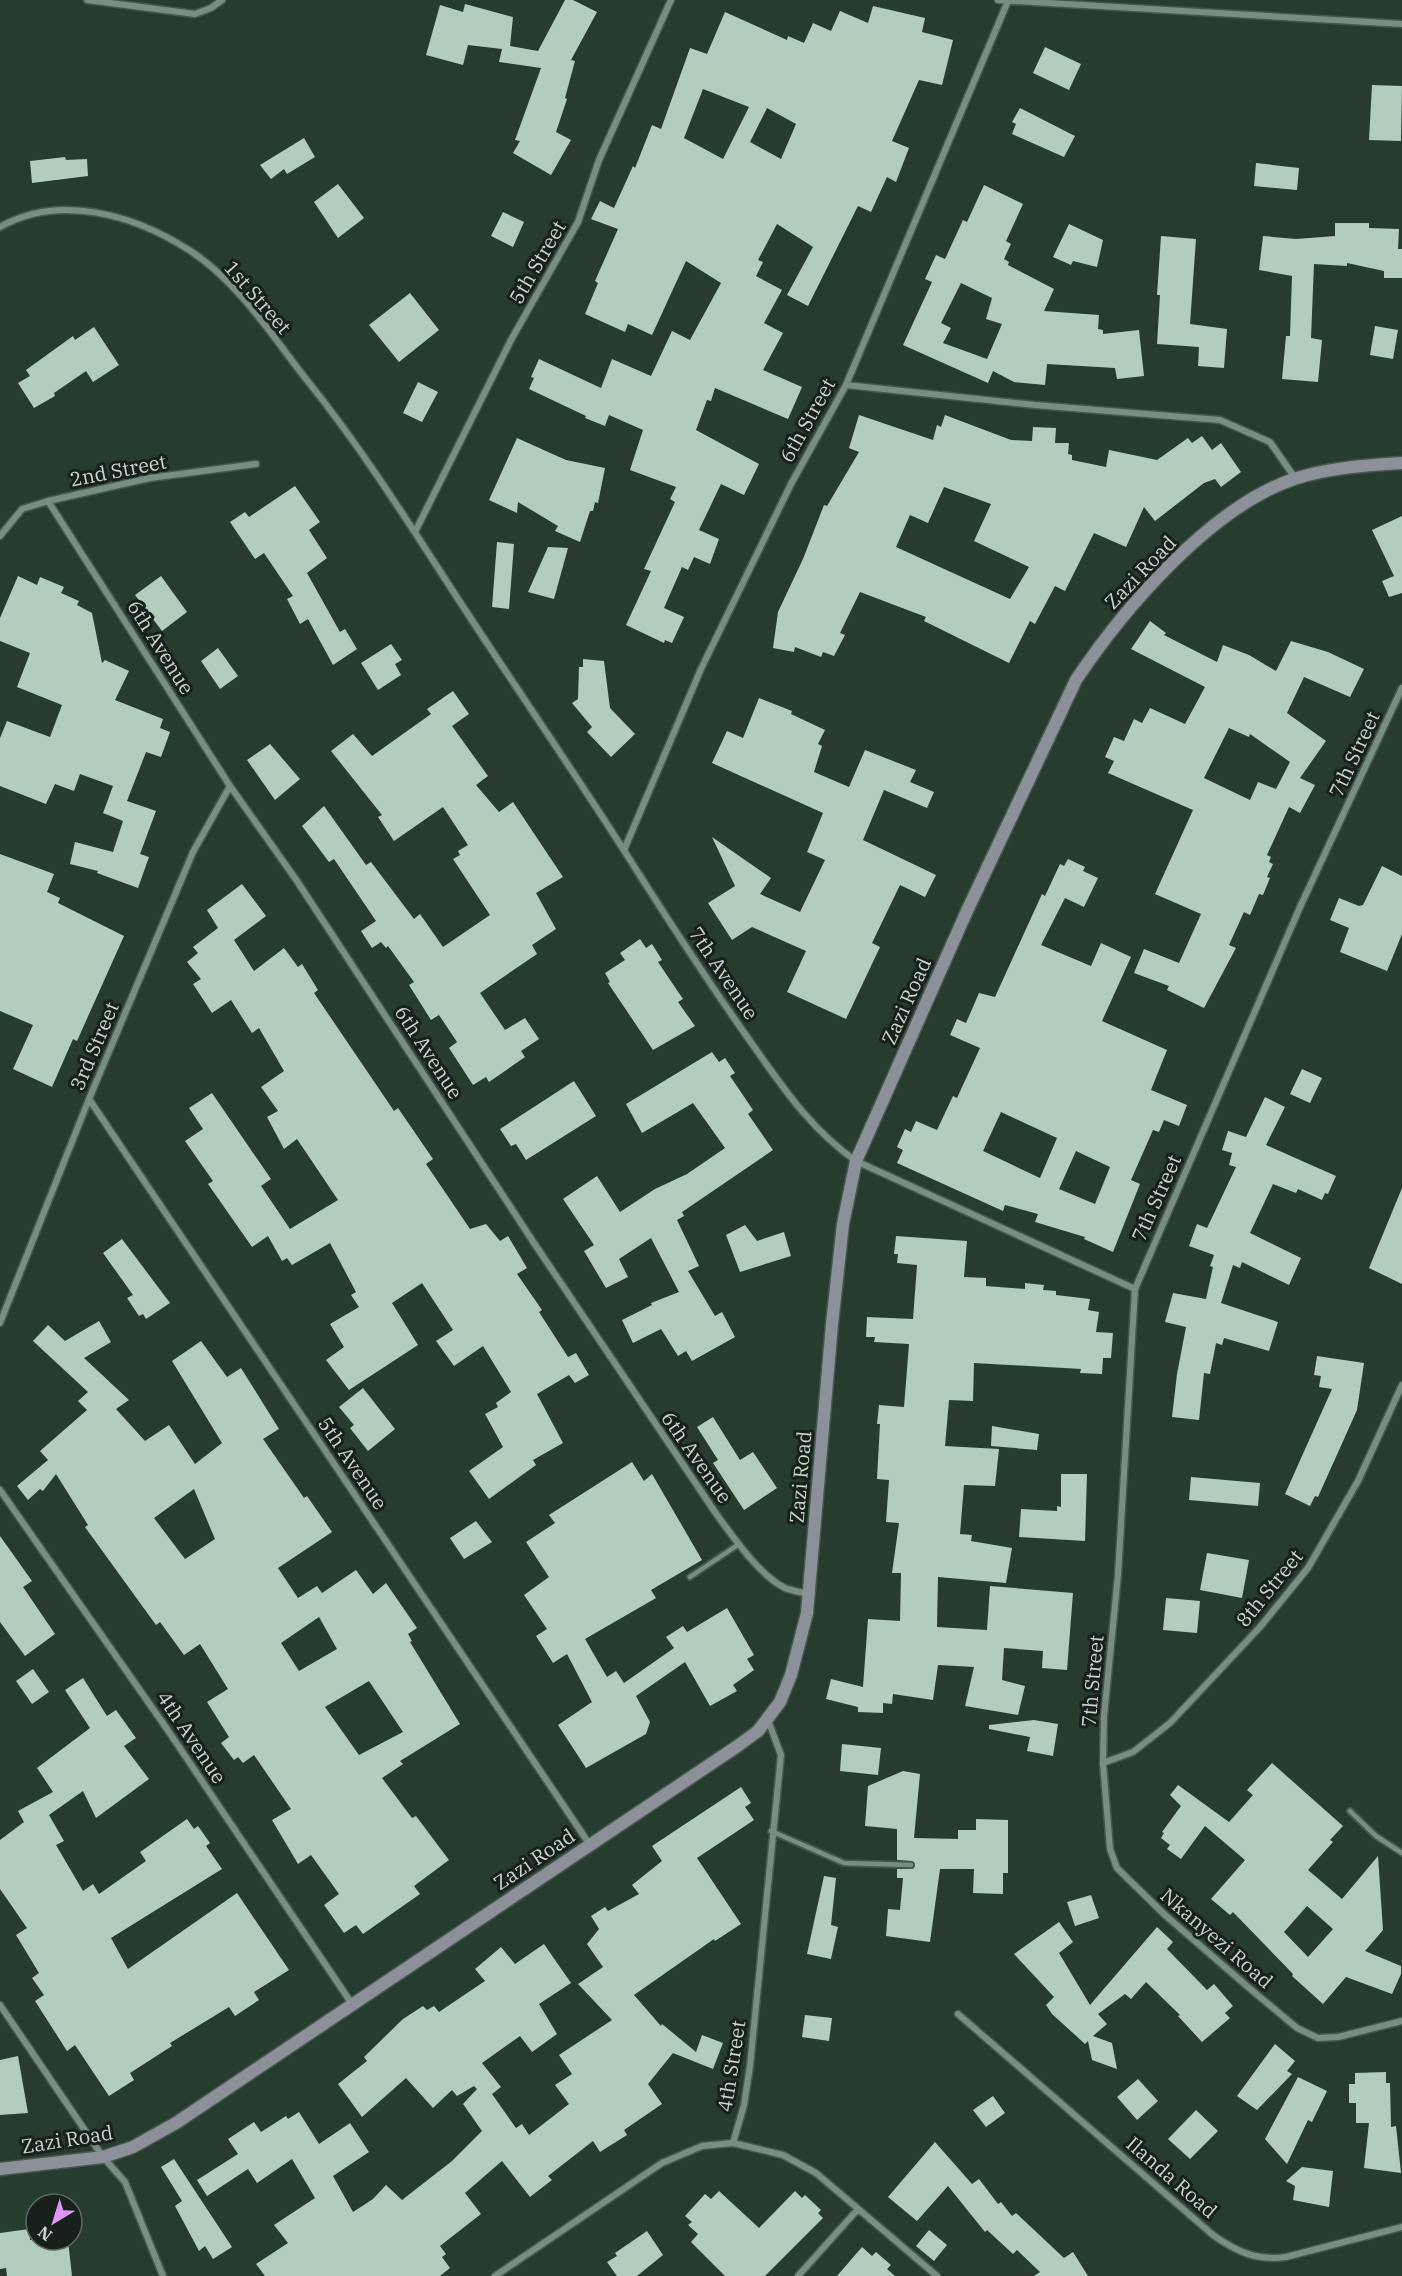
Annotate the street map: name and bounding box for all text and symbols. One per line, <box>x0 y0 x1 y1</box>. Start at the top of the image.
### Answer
street label: 5th Street <box>502 215 572 309</box>
street label: 1st Street <box>218 254 298 340</box>
street label: 6th Street <box>773 373 841 467</box>
street label: 2nd Street <box>67 447 169 493</box>
street label: Zazi Road <box>1098 529 1182 615</box>
street label: 6th Avenue <box>121 595 201 699</box>
street label: 7th Street <box>1322 706 1386 802</box>
street label: 7th Avenue <box>683 921 765 1025</box>
street label: Zazi Road <box>875 953 937 1049</box>
street label: 3rd Street <box>63 998 125 1094</box>
street label: 6th Avenue <box>389 1000 469 1104</box>
street label: 7th Street <box>1125 1150 1187 1246</box>
street label: 6th Avenue <box>655 1406 739 1508</box>
street label: 5th Avenue <box>312 1411 394 1515</box>
street label: Zazi Road <box>783 1430 817 1524</box>
street label: 8th Street <box>1229 1544 1309 1632</box>
street label: 7th Street <box>1075 1634 1109 1728</box>
street label: 4th Avenue <box>151 1685 233 1789</box>
street label: Zazi Road <box>488 1822 580 1896</box>
street label: Nkanyezi Road <box>1155 1882 1279 1994</box>
street label: 4th Street <box>710 2018 752 2114</box>
street label: Zazi Road <box>19 2118 115 2160</box>
street label: Ilanda Road <box>1121 2130 1223 2224</box>
north arrow <box>24 2192 84 2252</box>
text: N <box>34 2222 56 2246</box>

